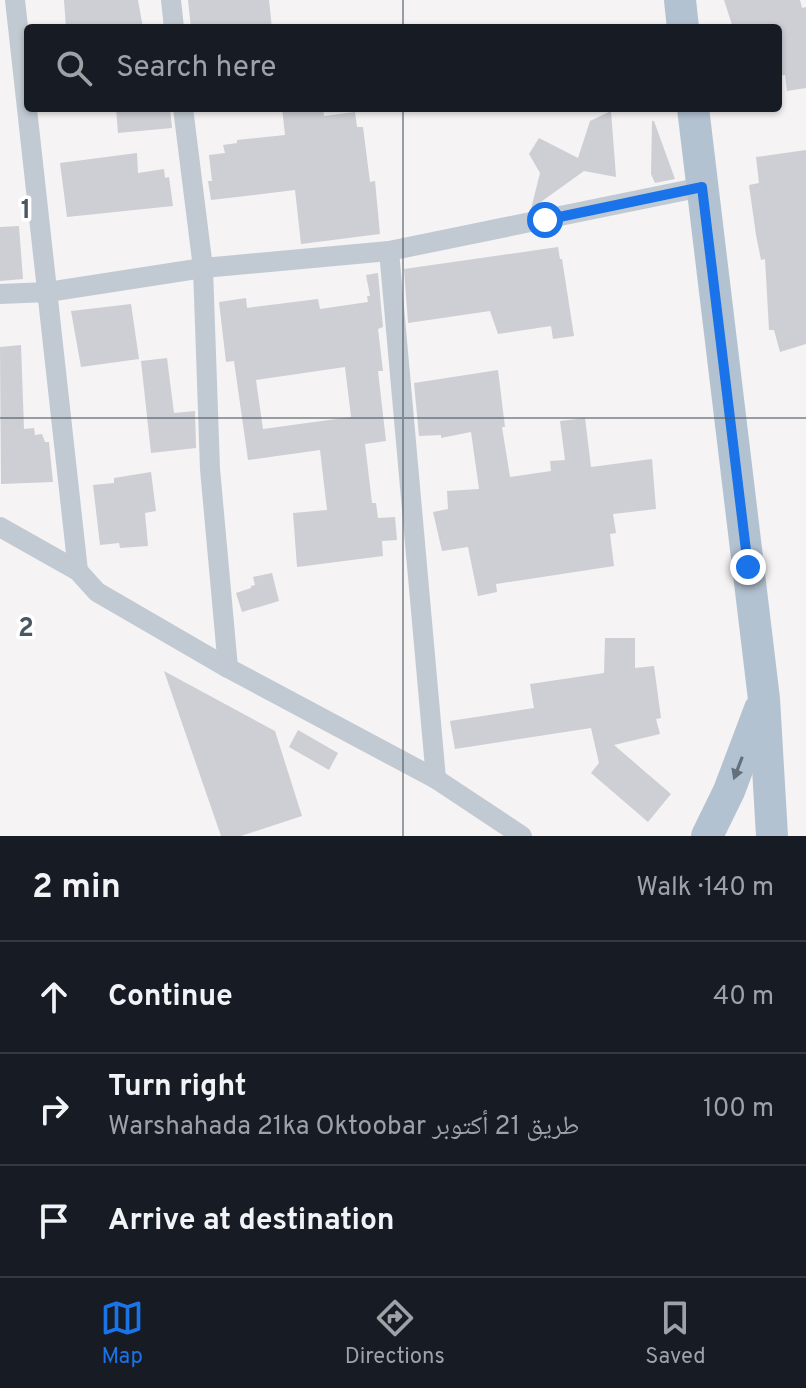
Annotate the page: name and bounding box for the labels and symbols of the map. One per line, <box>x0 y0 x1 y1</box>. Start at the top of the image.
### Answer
text: 1 <box>21 195 31 228</box>
route start <box>527 202 563 238</box>
route end <box>730 549 766 585</box>
text: 2 <box>18 613 34 646</box>
one-way arrow <box>731 756 744 780</box>

